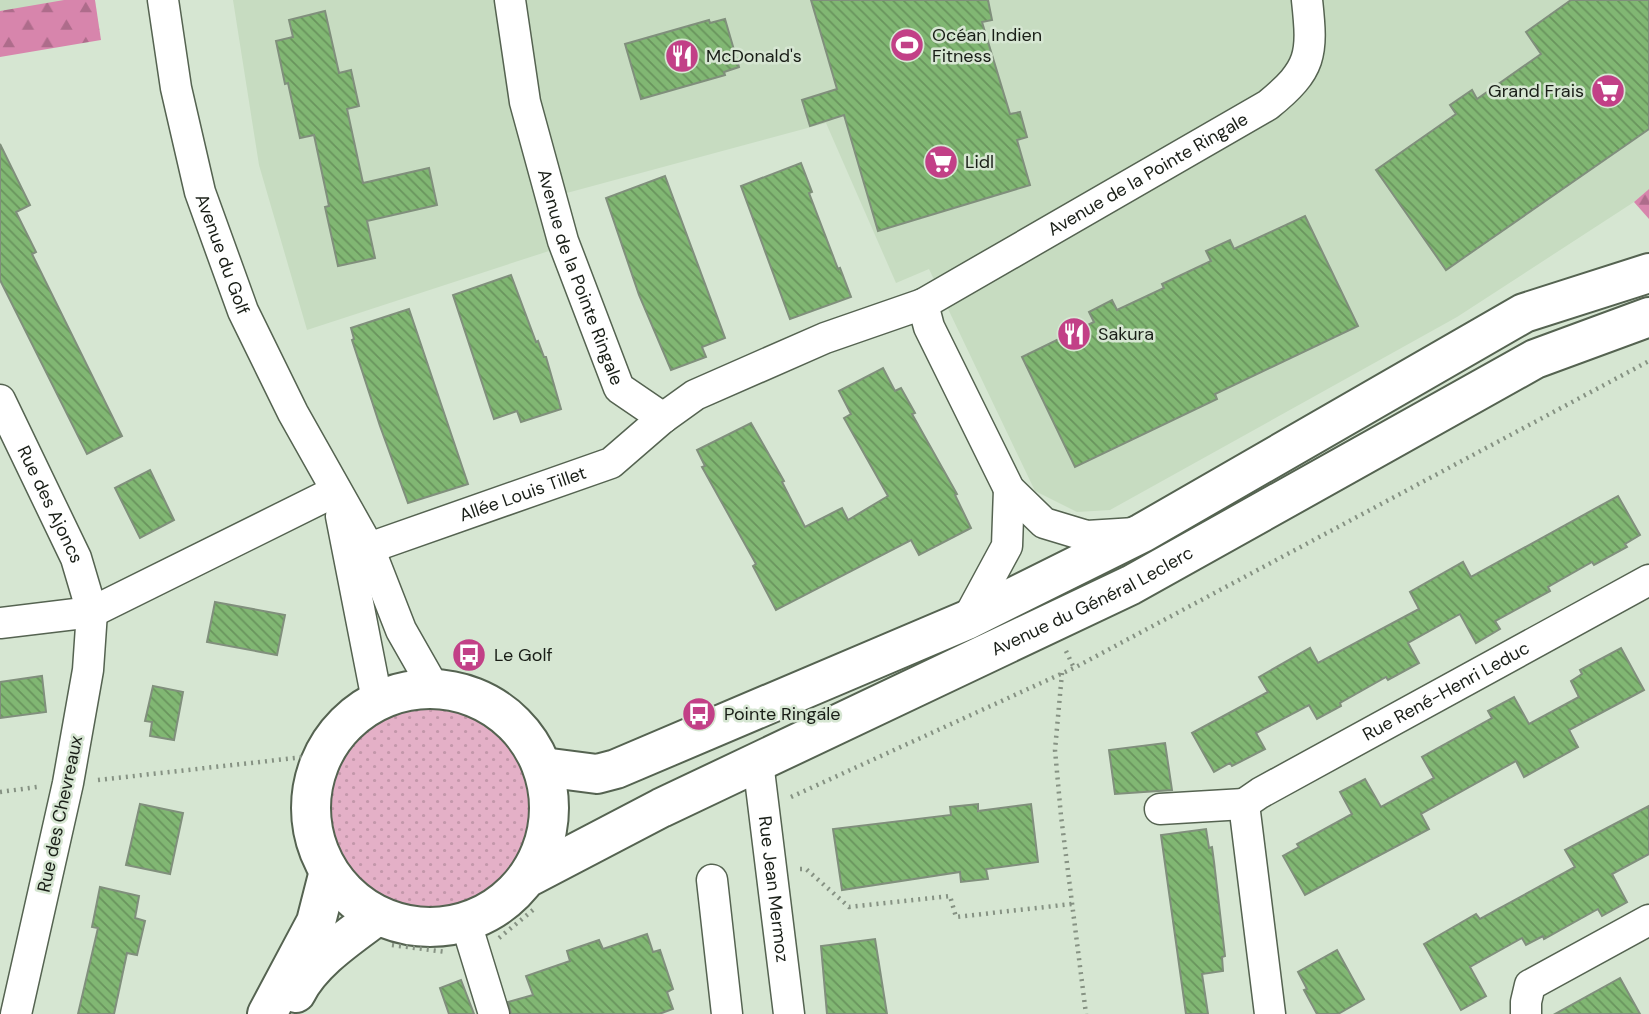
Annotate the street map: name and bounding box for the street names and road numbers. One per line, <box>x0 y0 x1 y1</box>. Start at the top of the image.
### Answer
street label: Avenue de la Pointe Ringale <box>1043 107 1252 242</box>
street label: Avenue de la Pointe Ringale <box>532 166 629 389</box>
street label: Avenue du Golf <box>190 191 255 319</box>
street label: Rue des Ajoncs <box>12 442 89 566</box>
street label: Allée Louis Tillet <box>456 461 590 527</box>
street label: Avenue du Général Leclerc <box>987 541 1197 662</box>
street label: Rue René-Henri Leduc <box>1358 636 1534 747</box>
street label: Rue des Chevreaux <box>32 733 88 895</box>
street label: Rue Jean Mermoz <box>753 814 795 964</box>

